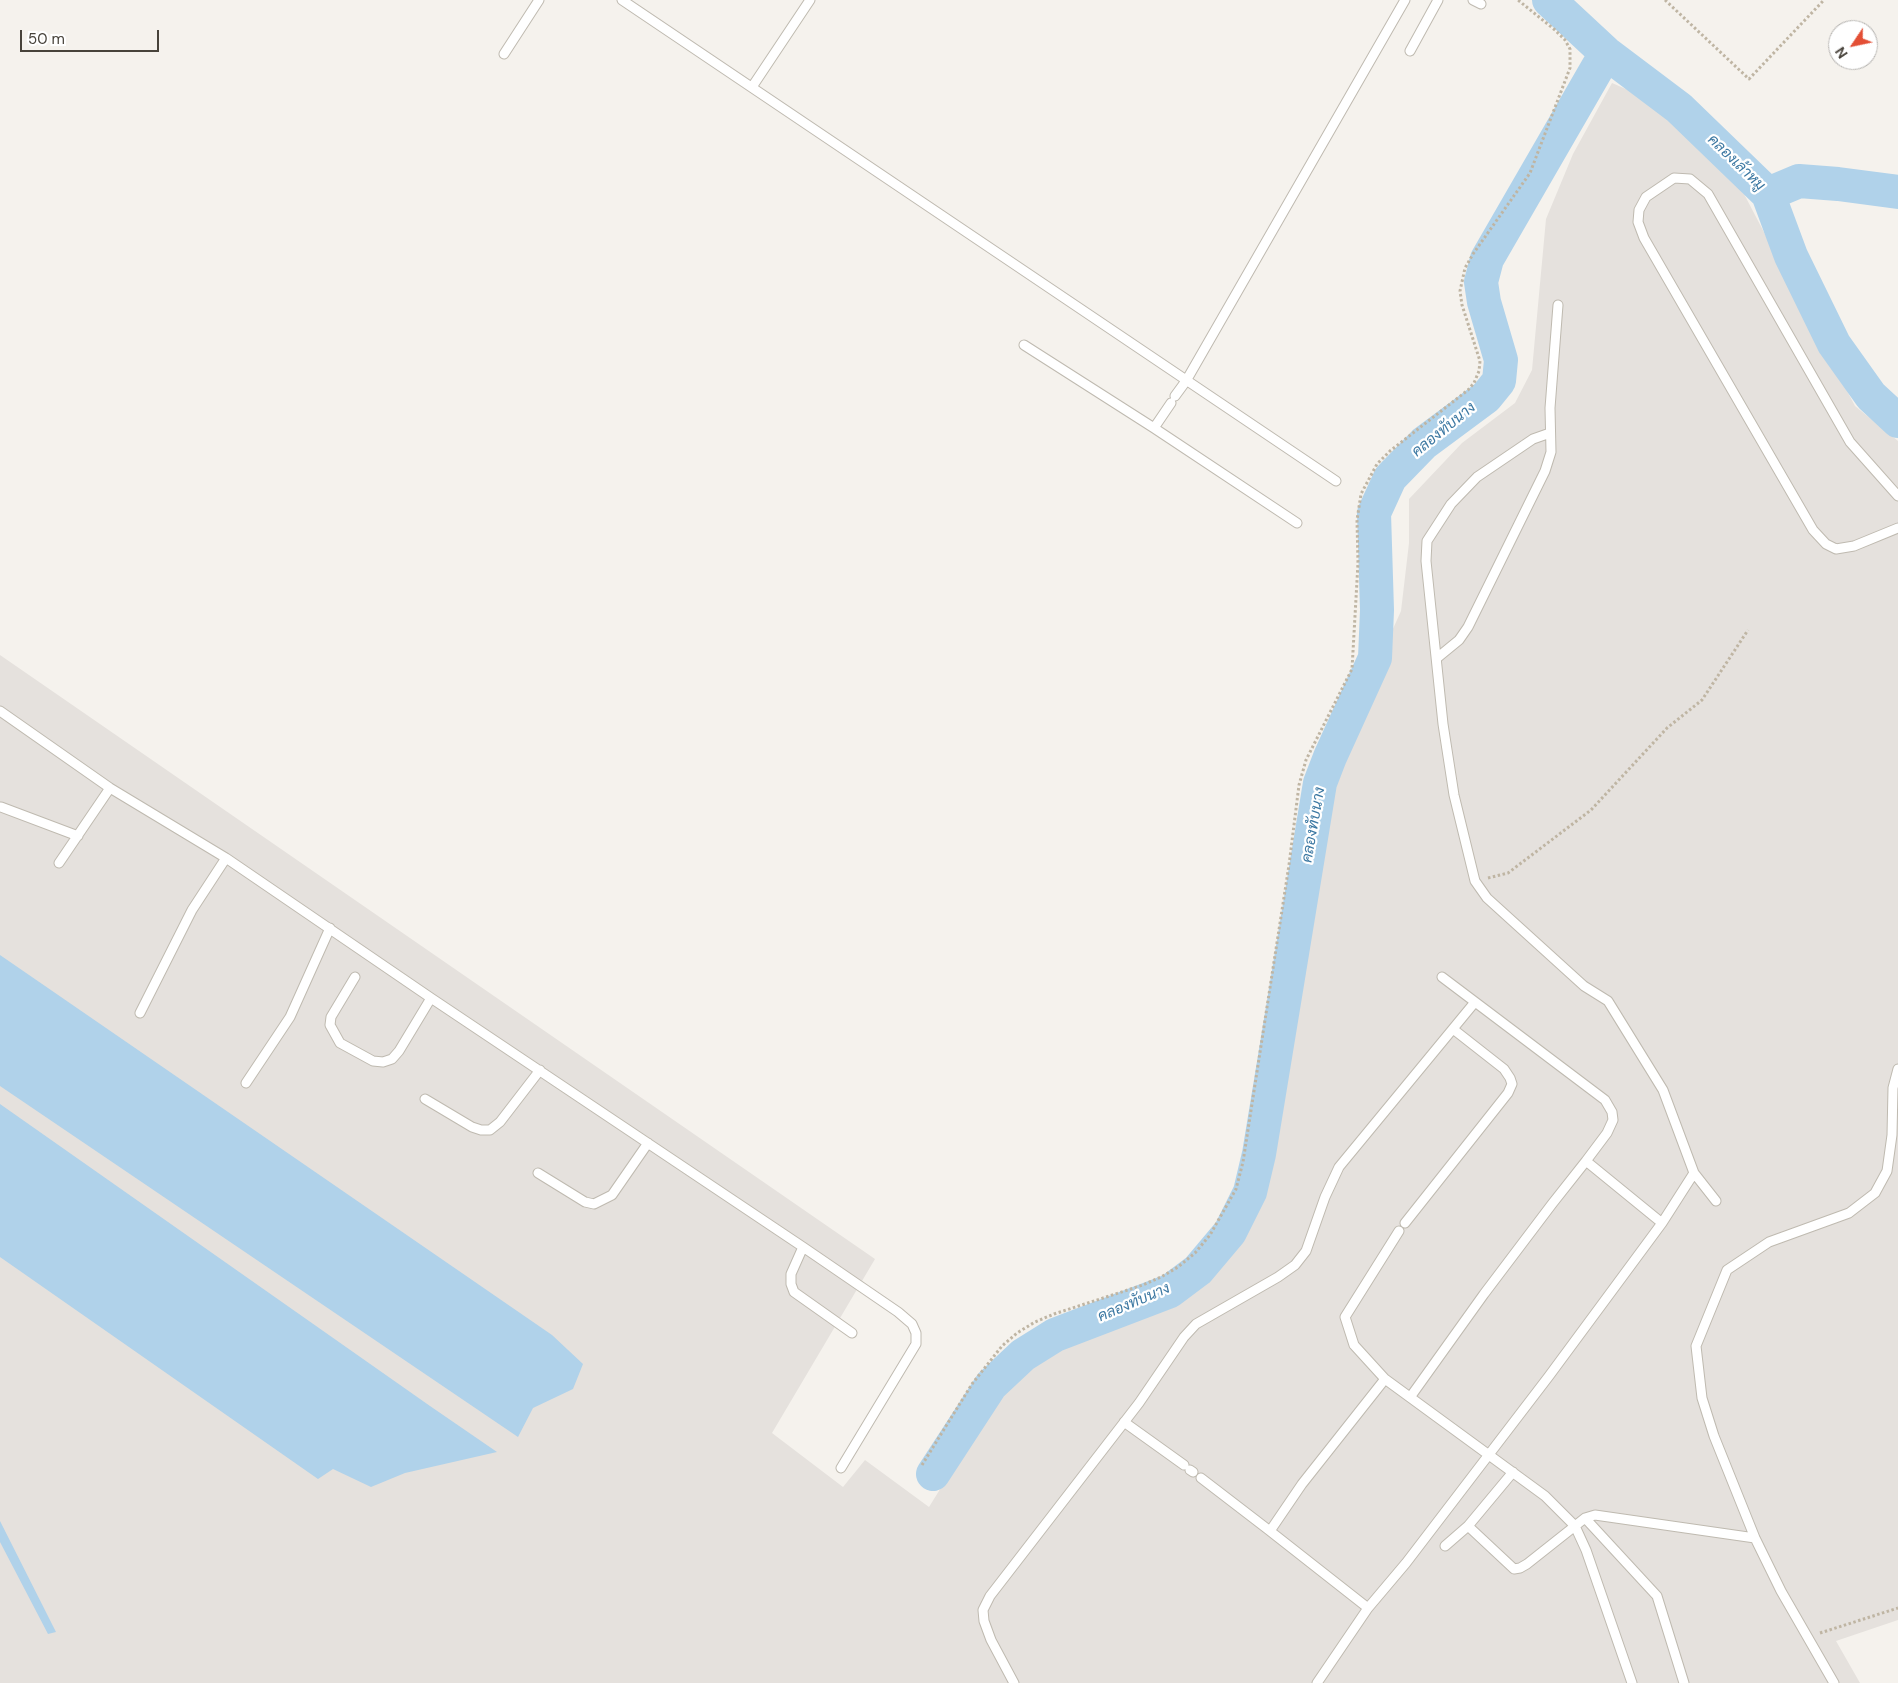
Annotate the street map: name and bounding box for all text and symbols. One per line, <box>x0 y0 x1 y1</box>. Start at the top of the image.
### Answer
scale bar <box>22 20 161 52</box>
north arrow <box>1828 20 1878 70</box>
text: 50 m <box>28 29 65 49</box>
text: N <box>1831 44 1852 62</box>
water label: คลองเล้าหมู <box>1704 131 1768 195</box>
water label: คลองทับนาง <box>1409 399 1479 461</box>
water label: คลองทับนาง <box>1298 786 1330 864</box>
water label: คลองทับนาง <box>1095 1280 1173 1326</box>

